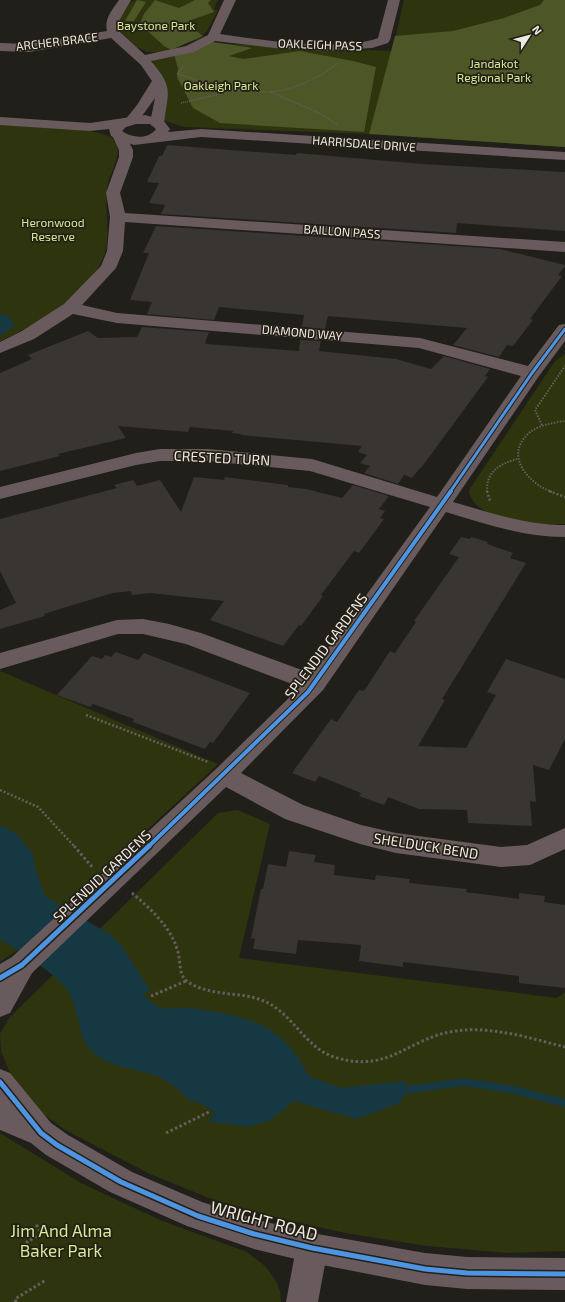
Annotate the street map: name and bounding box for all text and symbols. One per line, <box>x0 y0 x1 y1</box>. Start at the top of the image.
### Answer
north arrow <box>509 16 549 56</box>
park label: Baystone Park <box>117 18 195 32</box>
text: N <box>530 23 545 37</box>
street label: ARCHER BRACE <box>15 29 99 53</box>
street label: OAKLEIGH PASS <box>278 36 363 52</box>
park label: Jandakot Regional Park <box>457 56 531 84</box>
park label: Oakleigh Park <box>184 78 258 92</box>
street label: HARRISDALE DRIVE <box>312 132 417 154</box>
park label: Heronwood Reserve <box>21 215 85 243</box>
street label: BAILLON PASS <box>303 221 381 241</box>
street label: DIAMOND WAY <box>261 322 343 343</box>
street label: CRESTED TURN <box>173 446 271 469</box>
street label: SPLENDID GARDENS <box>280 590 371 702</box>
street label: SPLENDID GARDENS <box>49 826 154 925</box>
street label: SHELDUCK BEND <box>373 829 480 862</box>
street label: WRIGHT ROAD <box>209 1196 320 1244</box>
park label: Jim And Alma Baker Park <box>10 1220 112 1260</box>

